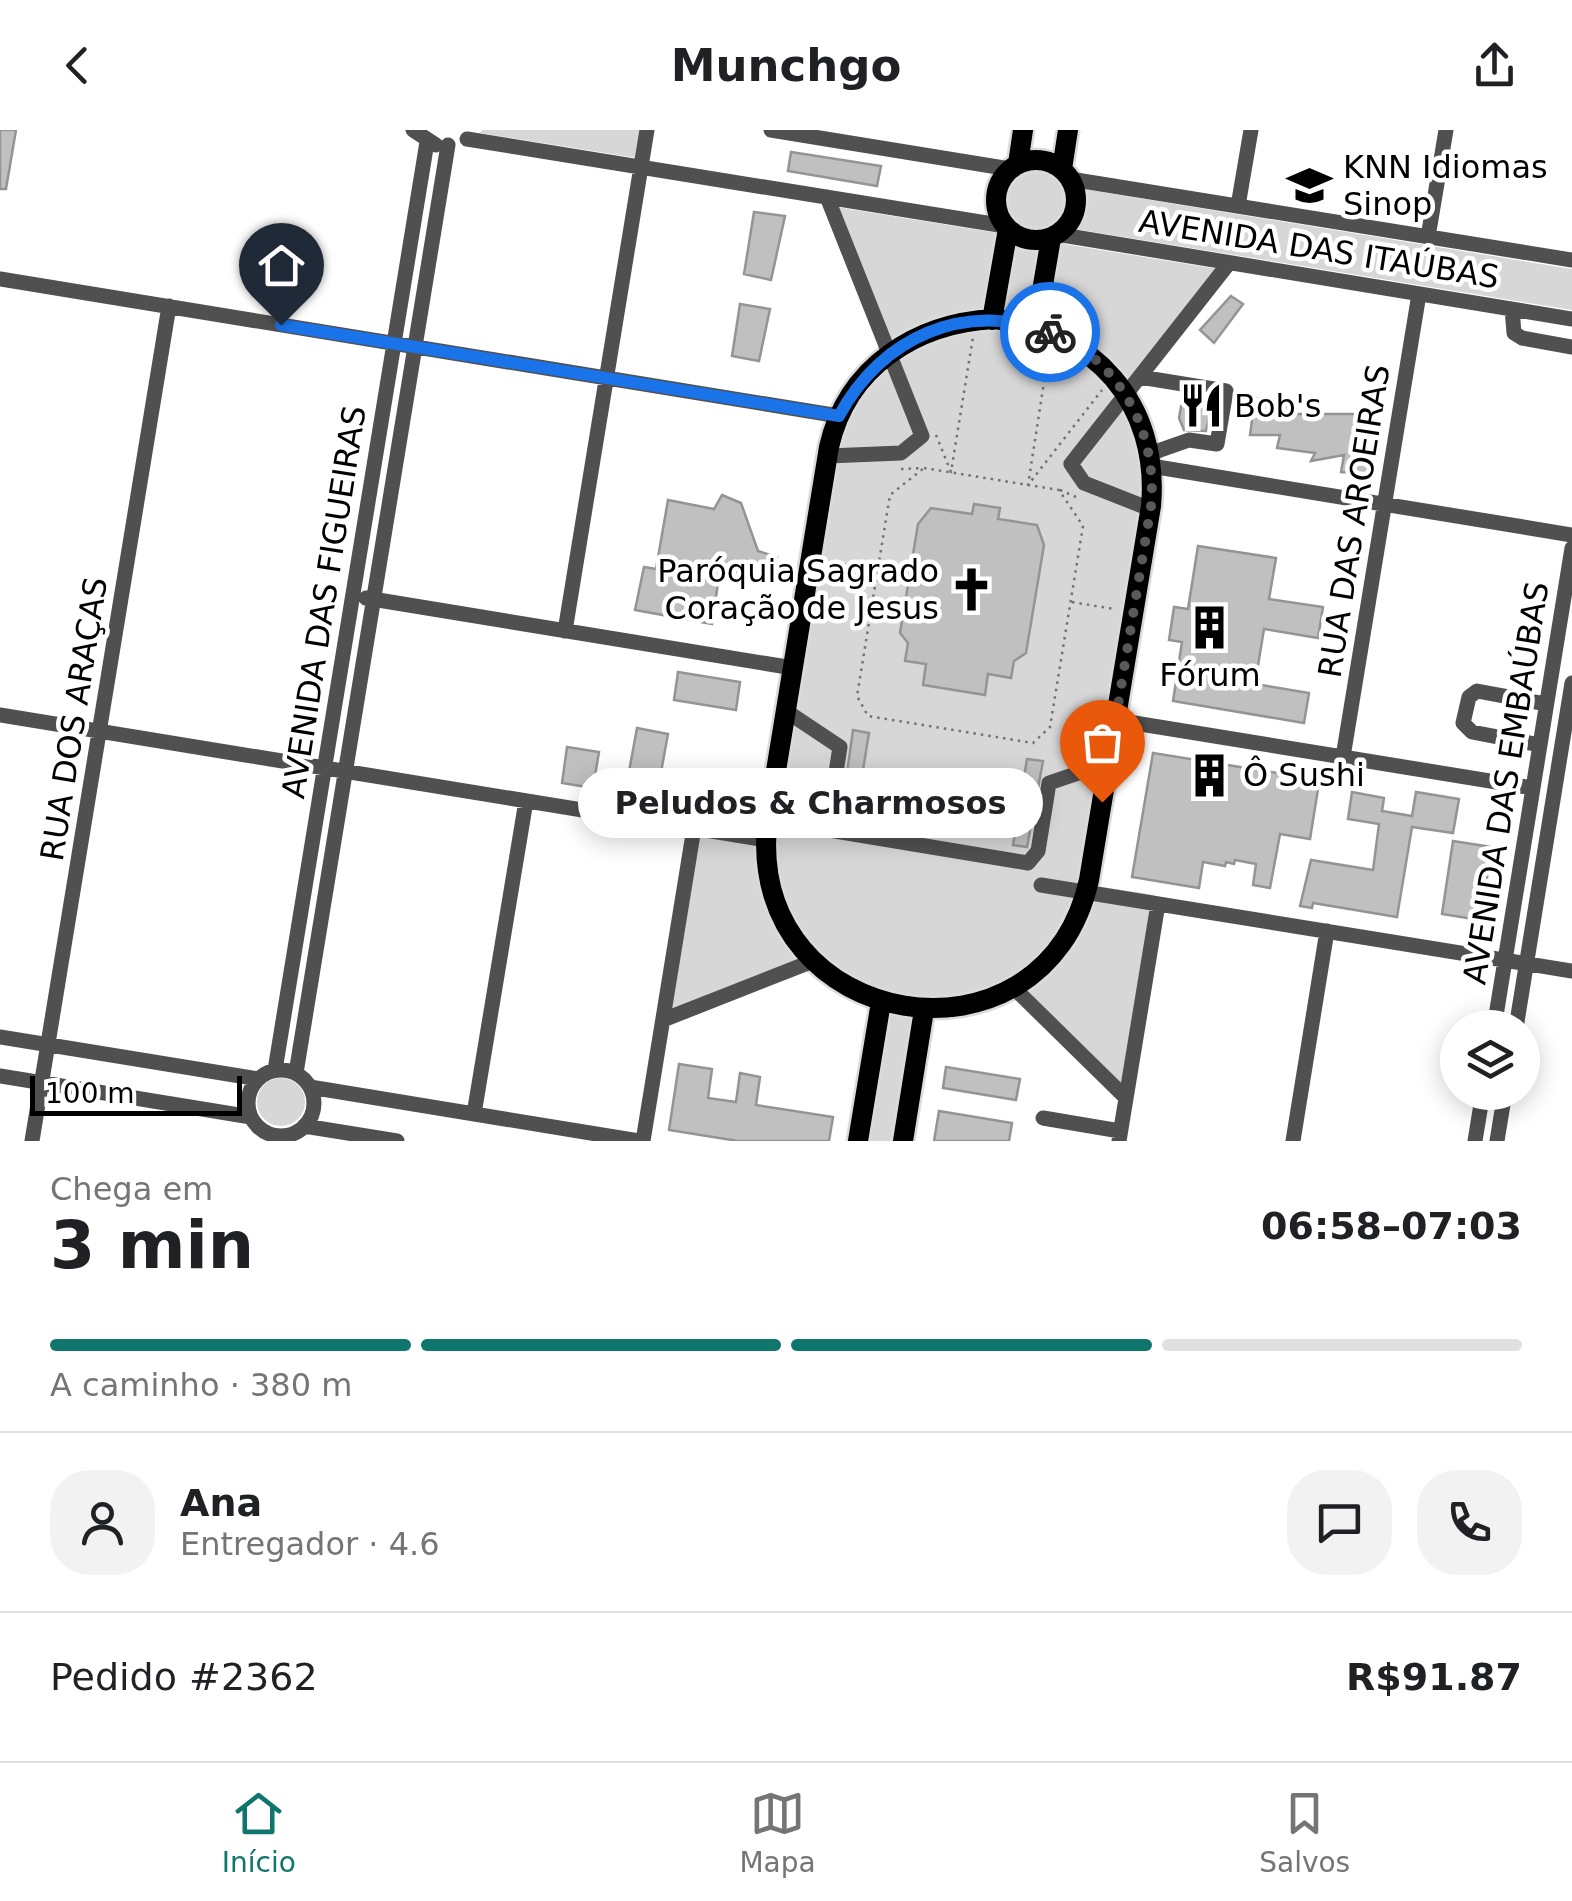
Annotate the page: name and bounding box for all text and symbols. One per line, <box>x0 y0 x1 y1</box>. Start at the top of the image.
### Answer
icon: back <box>50 38 105 93</box>
icon: share <box>1467 38 1522 93</box>
text: Munchgo <box>671 39 901 92</box>
place label: KNN Idiomas Sinop <box>1343 148 1548 223</box>
school or university icon: KNN Idiomas Sinop <box>1286 161 1334 209</box>
street label: AVENIDA DAS ITAÚBAS <box>1136 201 1502 296</box>
pin <box>239 223 324 326</box>
icon: home <box>254 238 309 293</box>
courier <box>1000 282 1100 382</box>
icon: bike <box>1023 305 1078 360</box>
street label: RUA DAS AROEIRAS <box>1310 362 1398 680</box>
restaurant icon: Bob's <box>1177 382 1225 430</box>
place label: Bob's <box>1234 387 1321 425</box>
street label: AVENIDA DAS FIGUEIRAS <box>274 403 374 801</box>
place label: Paróquia Sagrado Coração de Jesus <box>657 552 939 627</box>
church icon: Paróquia Sagrado Coração de Jesus <box>948 565 996 613</box>
street label: RUA DOS ARAÇAS <box>33 574 115 864</box>
street label: AVENIDA DAS EMBAÚBAS <box>1454 579 1557 987</box>
building icon: Fórum <box>1186 603 1234 651</box>
place label: Fórum <box>1159 656 1261 694</box>
pin <box>1060 700 1145 803</box>
icon: bag <box>1075 715 1130 770</box>
building icon: Ô Sushi <box>1186 751 1234 799</box>
place label: Ô Sushi <box>1243 755 1365 794</box>
callout: Peludos & Charmosos <box>577 767 1042 837</box>
text: Peludos & Charmosos <box>614 784 1007 822</box>
map controls <box>1440 1010 1540 1110</box>
button: layers <box>1440 1010 1540 1110</box>
scale bar <box>30 1071 242 1116</box>
text: 100 m <box>45 1077 135 1110</box>
text: Chega em <box>50 1170 213 1208</box>
text: 06:58–07:03 <box>1261 1204 1522 1248</box>
text: 3 min <box>50 1208 254 1283</box>
text: A caminho · 380 m <box>50 1366 352 1404</box>
button: person <box>50 1470 155 1575</box>
button: chat <box>1287 1470 1392 1575</box>
button: phone <box>1417 1470 1522 1575</box>
text: Ana <box>180 1481 262 1525</box>
text: Entregador · 4.6 <box>180 1525 440 1563</box>
text: Pedido #2362 <box>50 1655 318 1699</box>
text: R$91.87 <box>1346 1655 1522 1699</box>
tab: Início <box>222 1786 296 1879</box>
tab: Mapa <box>739 1786 816 1879</box>
tab: Salvos <box>1259 1786 1350 1879</box>

